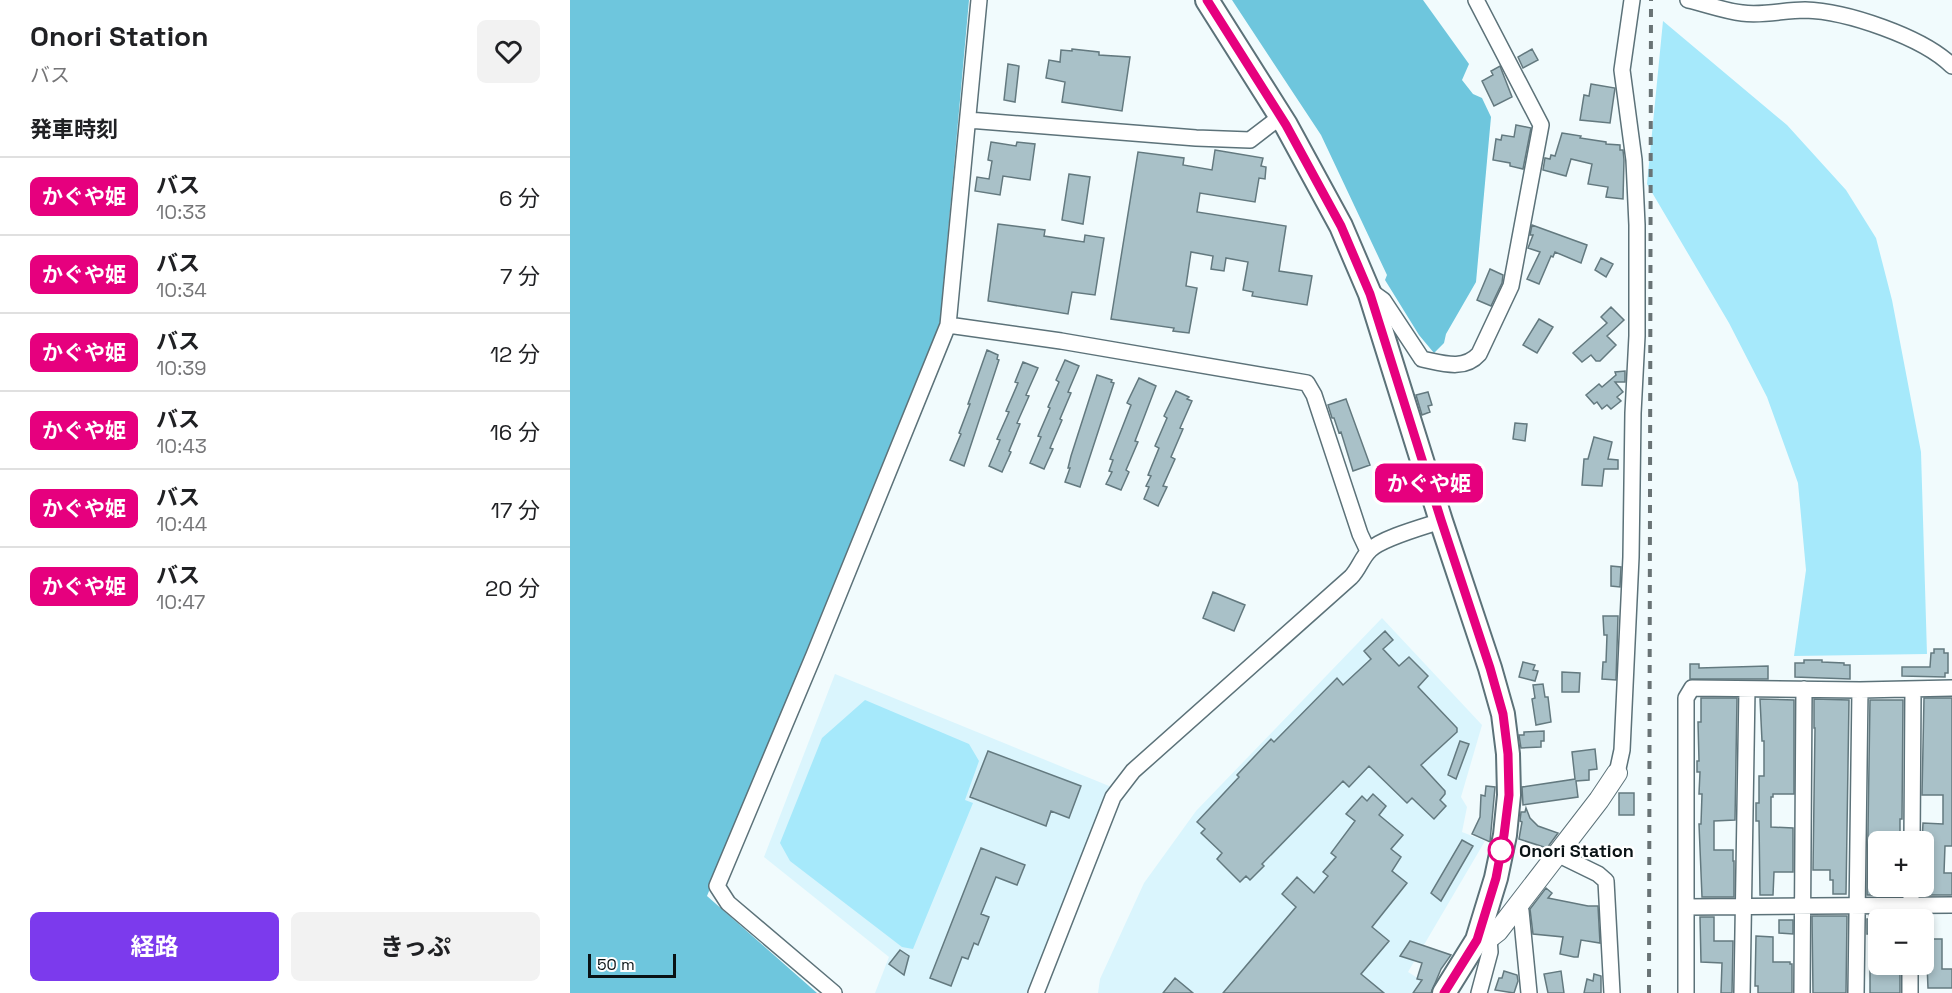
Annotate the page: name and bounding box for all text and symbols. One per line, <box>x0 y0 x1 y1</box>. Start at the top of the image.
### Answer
text: Onori Station <box>30 18 208 54</box>
button: heart <box>477 20 540 83</box>
text: バス <box>30 62 70 88</box>
text: 発車時刻 <box>30 115 118 143</box>
text: バス <box>156 171 200 199</box>
text: かぐや姫 <box>42 183 126 210</box>
text: 6 分 <box>499 184 540 212</box>
text: 10:33 <box>156 199 206 225</box>
text: バス <box>156 249 200 277</box>
text: かぐや姫 <box>42 261 126 288</box>
text: 7 分 <box>500 262 540 290</box>
text: 10:34 <box>156 277 207 303</box>
text: バス <box>156 327 200 355</box>
text: かぐや姫 <box>42 339 126 366</box>
text: 12 分 <box>490 340 540 368</box>
text: 10:39 <box>156 355 207 381</box>
text: バス <box>156 405 200 433</box>
text: かぐや姫 <box>42 417 126 444</box>
text: 16 分 <box>490 418 540 446</box>
text: 10:43 <box>156 433 207 459</box>
line badge: かぐや姫 <box>1387 464 1471 502</box>
text: かぐや姫 <box>1387 470 1471 497</box>
text: バス <box>156 483 200 511</box>
text: かぐや姫 <box>42 495 126 522</box>
text: 17 分 <box>491 496 540 524</box>
text: 10:44 <box>156 511 207 537</box>
text: バス <box>156 561 200 589</box>
text: かぐや姫 <box>42 573 126 600</box>
text: 20 分 <box>485 574 540 602</box>
text: 10:47 <box>156 589 205 615</box>
map controls <box>1868 831 1934 975</box>
button: + <box>1868 831 1934 897</box>
marker: Onori Station <box>1488 837 1514 863</box>
place label: Onori Station <box>1519 839 1634 862</box>
button: − <box>1868 909 1934 975</box>
button: 経路 <box>30 912 279 981</box>
button: きっぷ <box>291 912 540 981</box>
scale bar <box>588 951 676 978</box>
text: 50 m <box>597 954 635 975</box>

